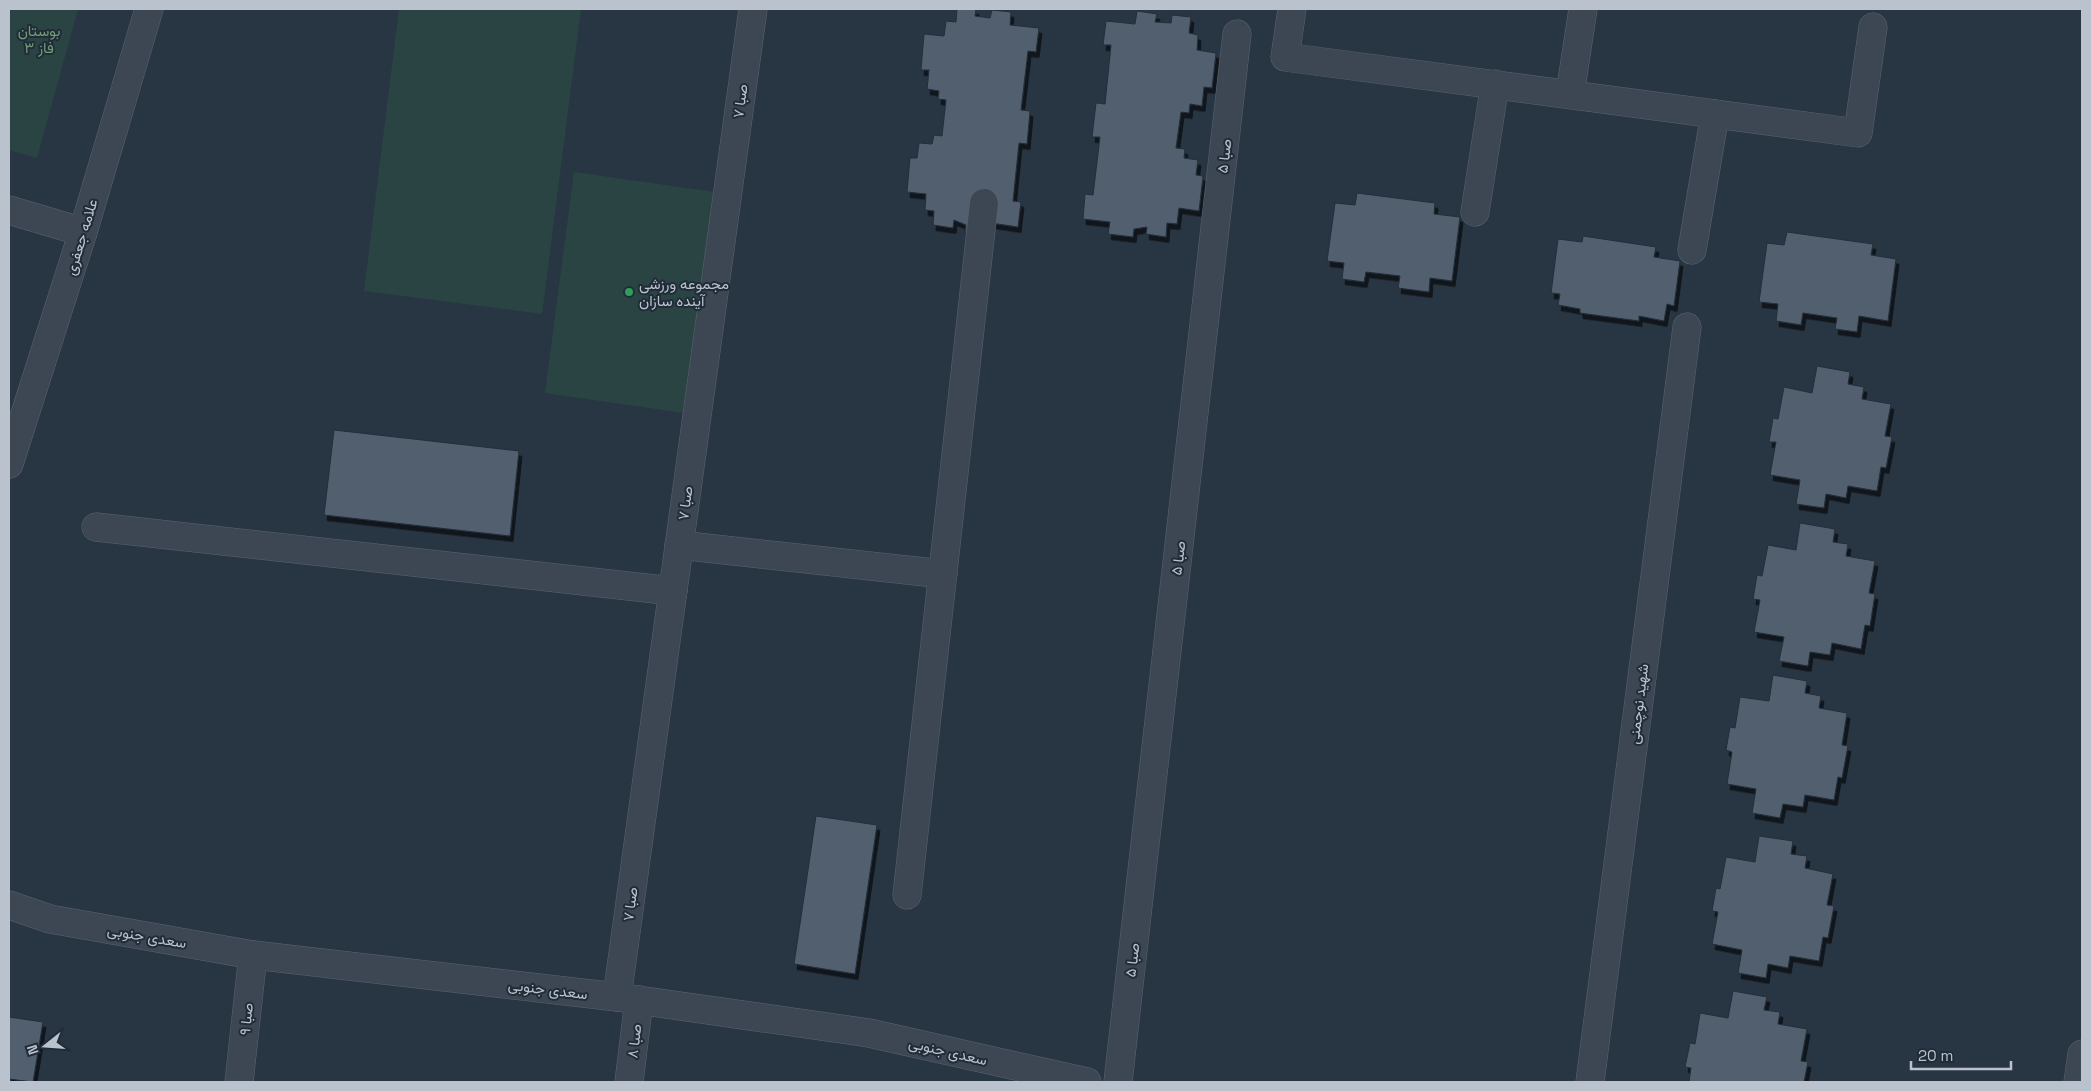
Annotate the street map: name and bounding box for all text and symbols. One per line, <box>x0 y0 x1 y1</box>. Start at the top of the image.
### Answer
park label: بوستان فاز ۳ <box>18 21 60 57</box>
street label: صبا ۷ <box>728 83 752 119</box>
street label: صبا ۵ <box>1212 138 1236 174</box>
street label: علامه جعفری <box>60 196 103 278</box>
place label: مجموعه ورزشی آینده سازان <box>639 274 729 310</box>
marker: مجموعه ورزشی آینده سازان <box>623 286 635 298</box>
street label: صبا ۷ <box>673 485 697 521</box>
street label: صبا ۵ <box>1166 540 1190 576</box>
street label: شهید نوچمنی <box>1624 663 1653 745</box>
street label: صبا ۷ <box>618 886 642 922</box>
street label: سعدی جنوبی <box>106 920 188 953</box>
street label: صبا ۵ <box>1120 942 1144 978</box>
street label: سعدی جنوبی <box>507 975 589 1004</box>
street label: صبا ۹ <box>235 1002 257 1036</box>
north arrow <box>20 1021 70 1071</box>
street label: صبا ۸ <box>622 1023 646 1059</box>
street label: سعدی جنوبی <box>907 1033 989 1070</box>
scale bar <box>1911 1038 2011 1070</box>
text: N <box>23 1043 43 1057</box>
text: 20 m <box>1918 1046 1953 1065</box>

